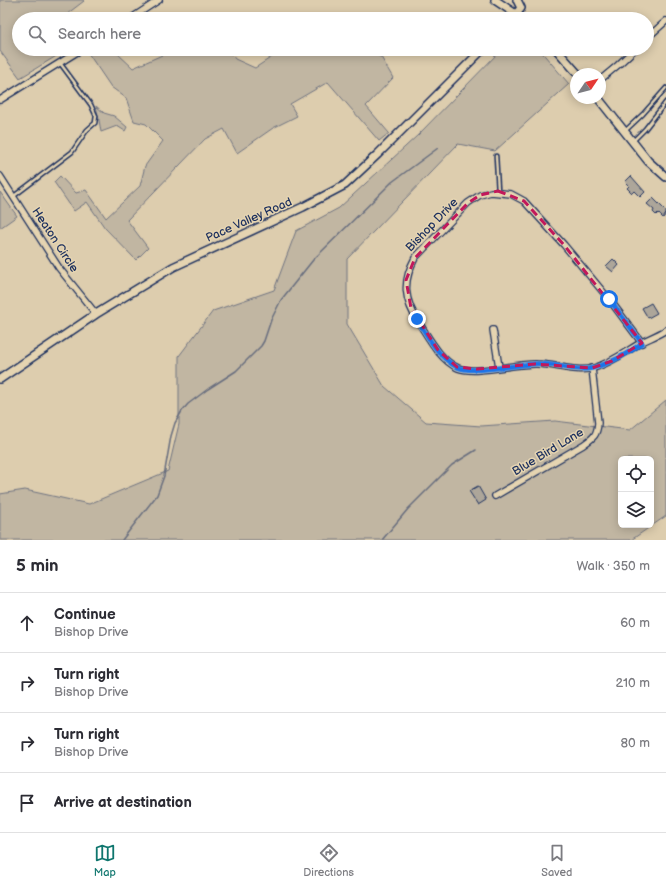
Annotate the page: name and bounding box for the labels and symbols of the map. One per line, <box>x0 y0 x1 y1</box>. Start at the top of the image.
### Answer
north arrow <box>570 68 606 104</box>
street label: Pace Valley Road <box>204 194 294 246</box>
street label: Bishop Drive <box>403 195 461 255</box>
street label: Heaton Circle <box>28 205 82 275</box>
route start <box>600 290 618 308</box>
route end <box>408 310 426 328</box>
street label: Blue Bird Lane <box>510 425 586 479</box>

